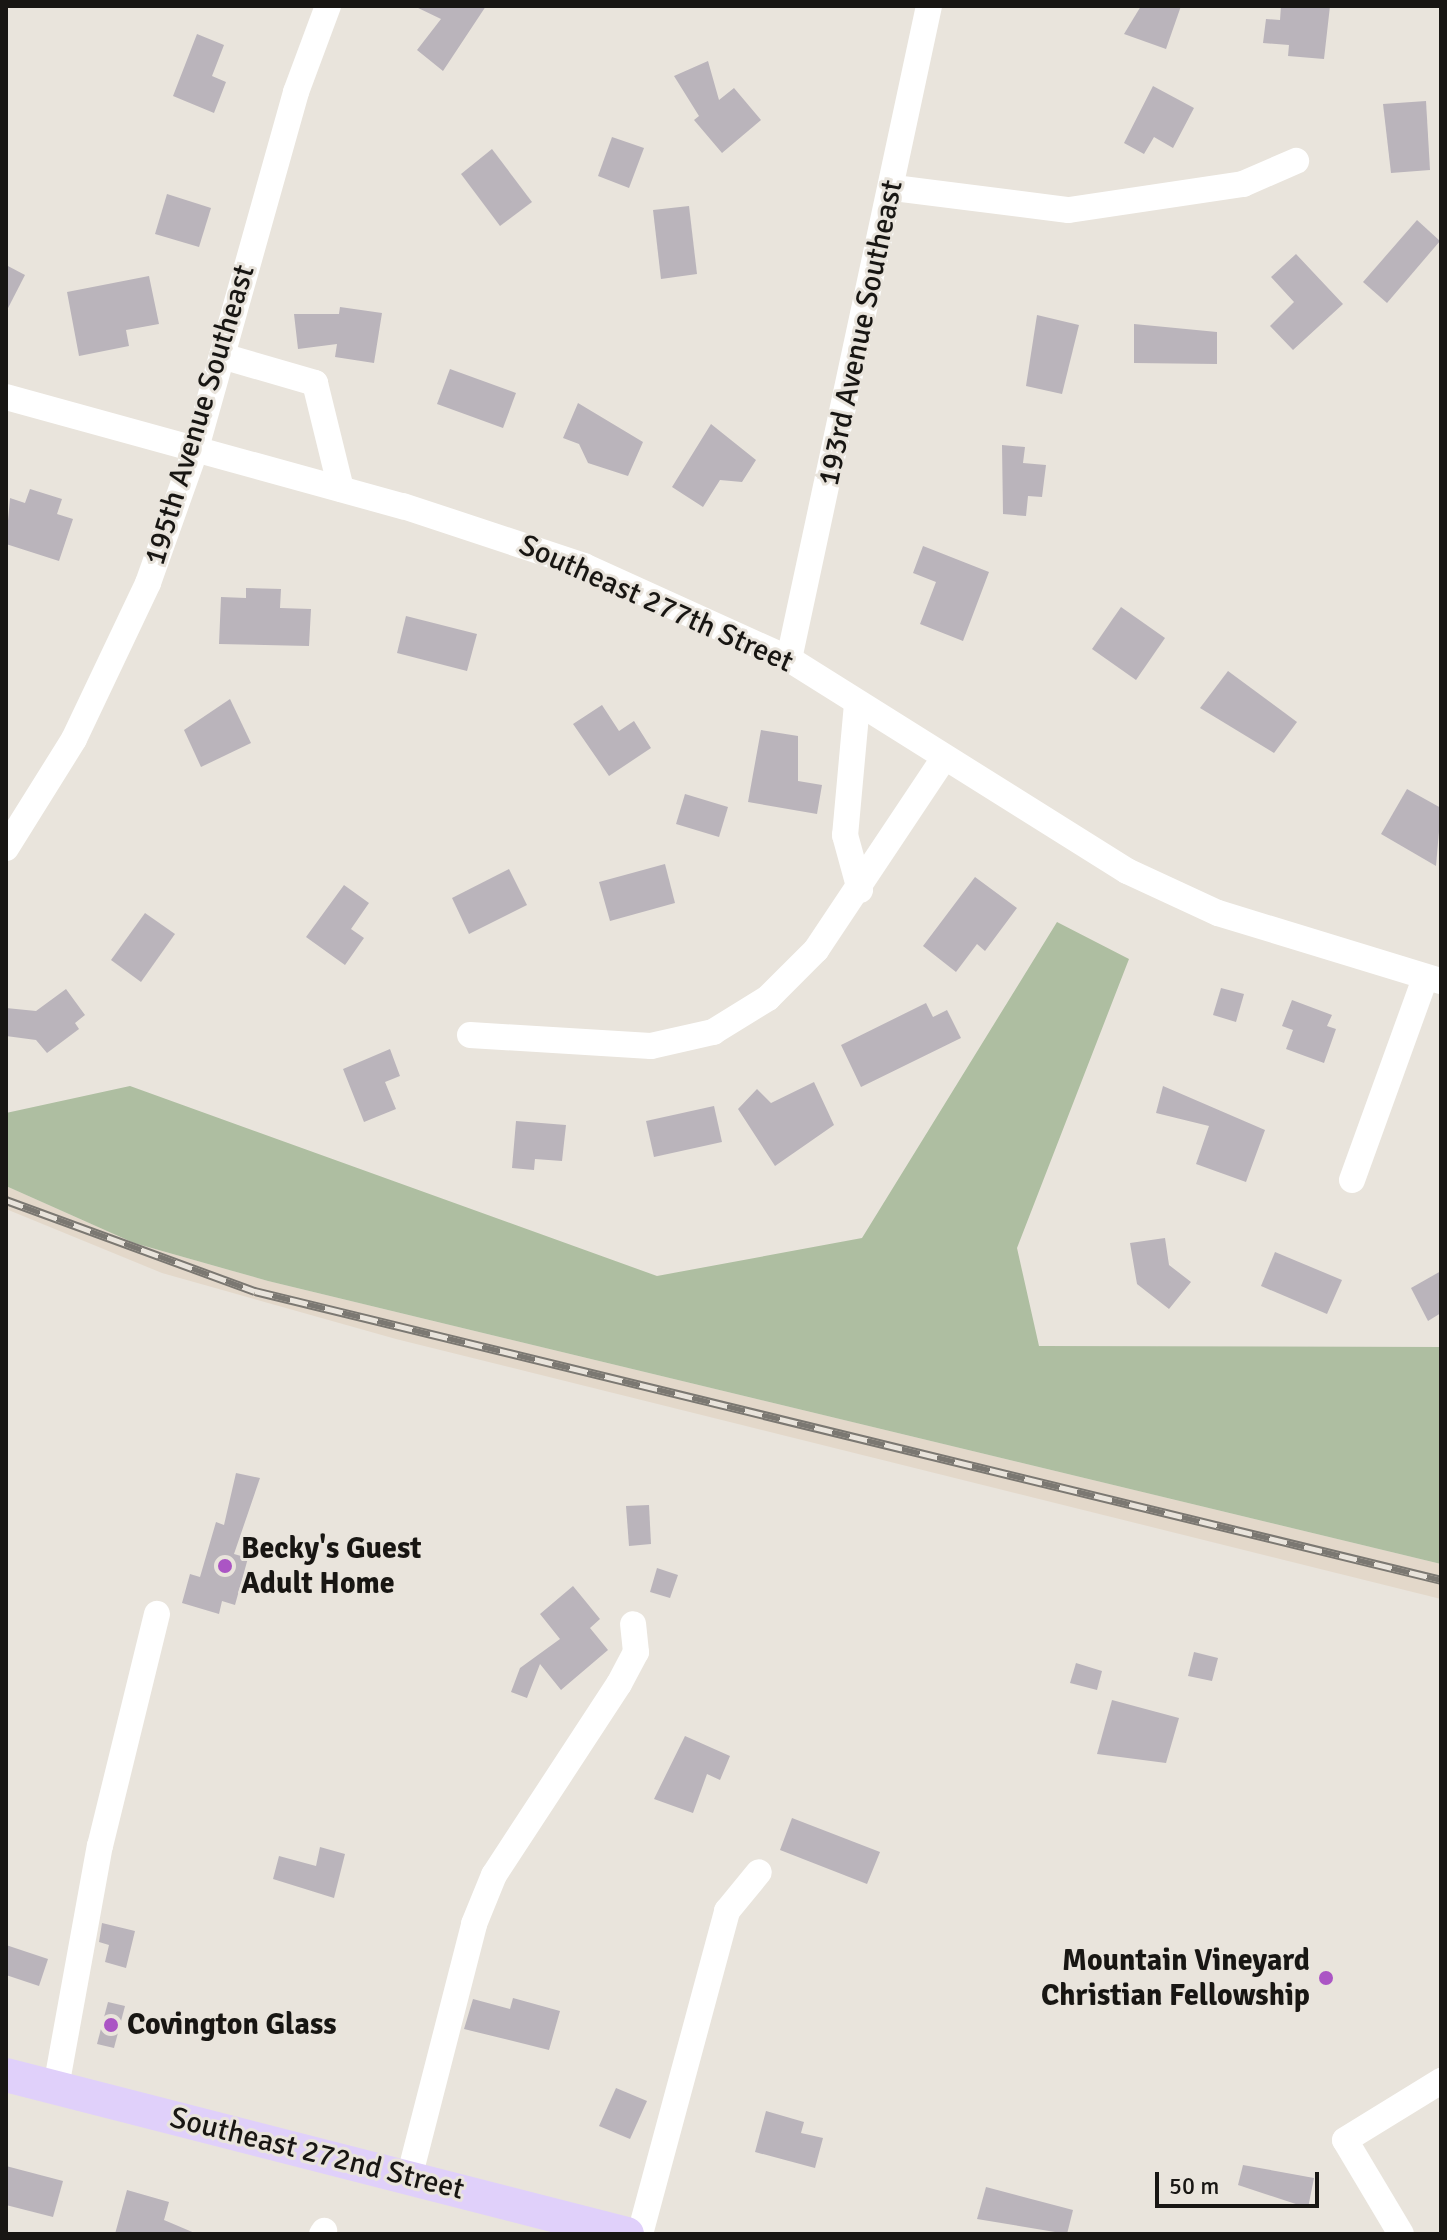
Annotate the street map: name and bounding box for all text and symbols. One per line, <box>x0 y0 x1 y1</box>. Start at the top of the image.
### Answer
street label: 193rd Avenue Southeast <box>811 177 911 489</box>
street label: 195th Avenue Southeast <box>137 261 263 569</box>
street label: Southeast 277th Street <box>513 527 799 681</box>
place label: Becky's Guest Adult Home <box>241 1531 421 1602</box>
marker: Becky's Guest Adult Home <box>216 1557 234 1575</box>
place label: Mountain Vineyard Christian Fellowship <box>1041 1943 1310 2014</box>
marker: Mountain Vineyard Christian Fellowship <box>1317 1969 1335 1987</box>
place label: Covington Glass <box>127 2007 337 2043</box>
marker: Covington Glass <box>102 2016 120 2034</box>
street label: Southeast 272nd Street <box>166 2100 468 2208</box>
scale bar <box>1159 2156 1323 2206</box>
text: 50 m <box>1169 2171 1219 2201</box>

